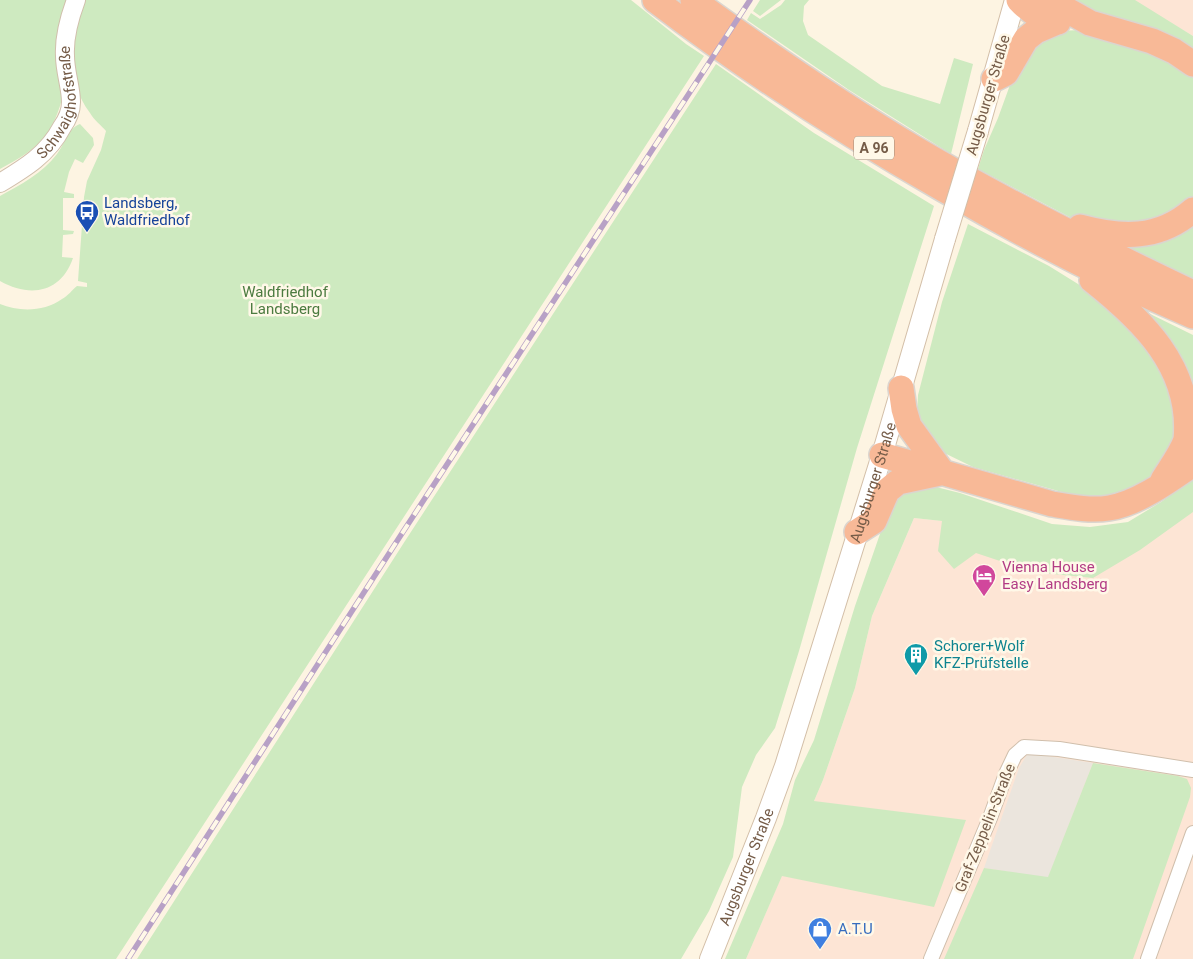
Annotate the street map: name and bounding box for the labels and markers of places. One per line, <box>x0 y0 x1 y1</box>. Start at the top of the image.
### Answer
place label: Landsberg, Waldfriedhof <box>104 194 191 229</box>
bus stop icon: Landsberg, Waldfriedhof <box>74 199 100 233</box>
place label: Vienna House Easy Landsberg <box>1002 558 1108 593</box>
hotel icon: Vienna House Easy Landsberg <box>971 563 997 597</box>
place label: Schorer+Wolf KFZ-Prüfstelle <box>934 637 1029 672</box>
building icon: Schorer+Wolf KFZ-Prüfstelle <box>903 642 929 676</box>
shop icon: A.T.U <box>807 916 833 950</box>
place label: A.T.U <box>838 920 873 938</box>

